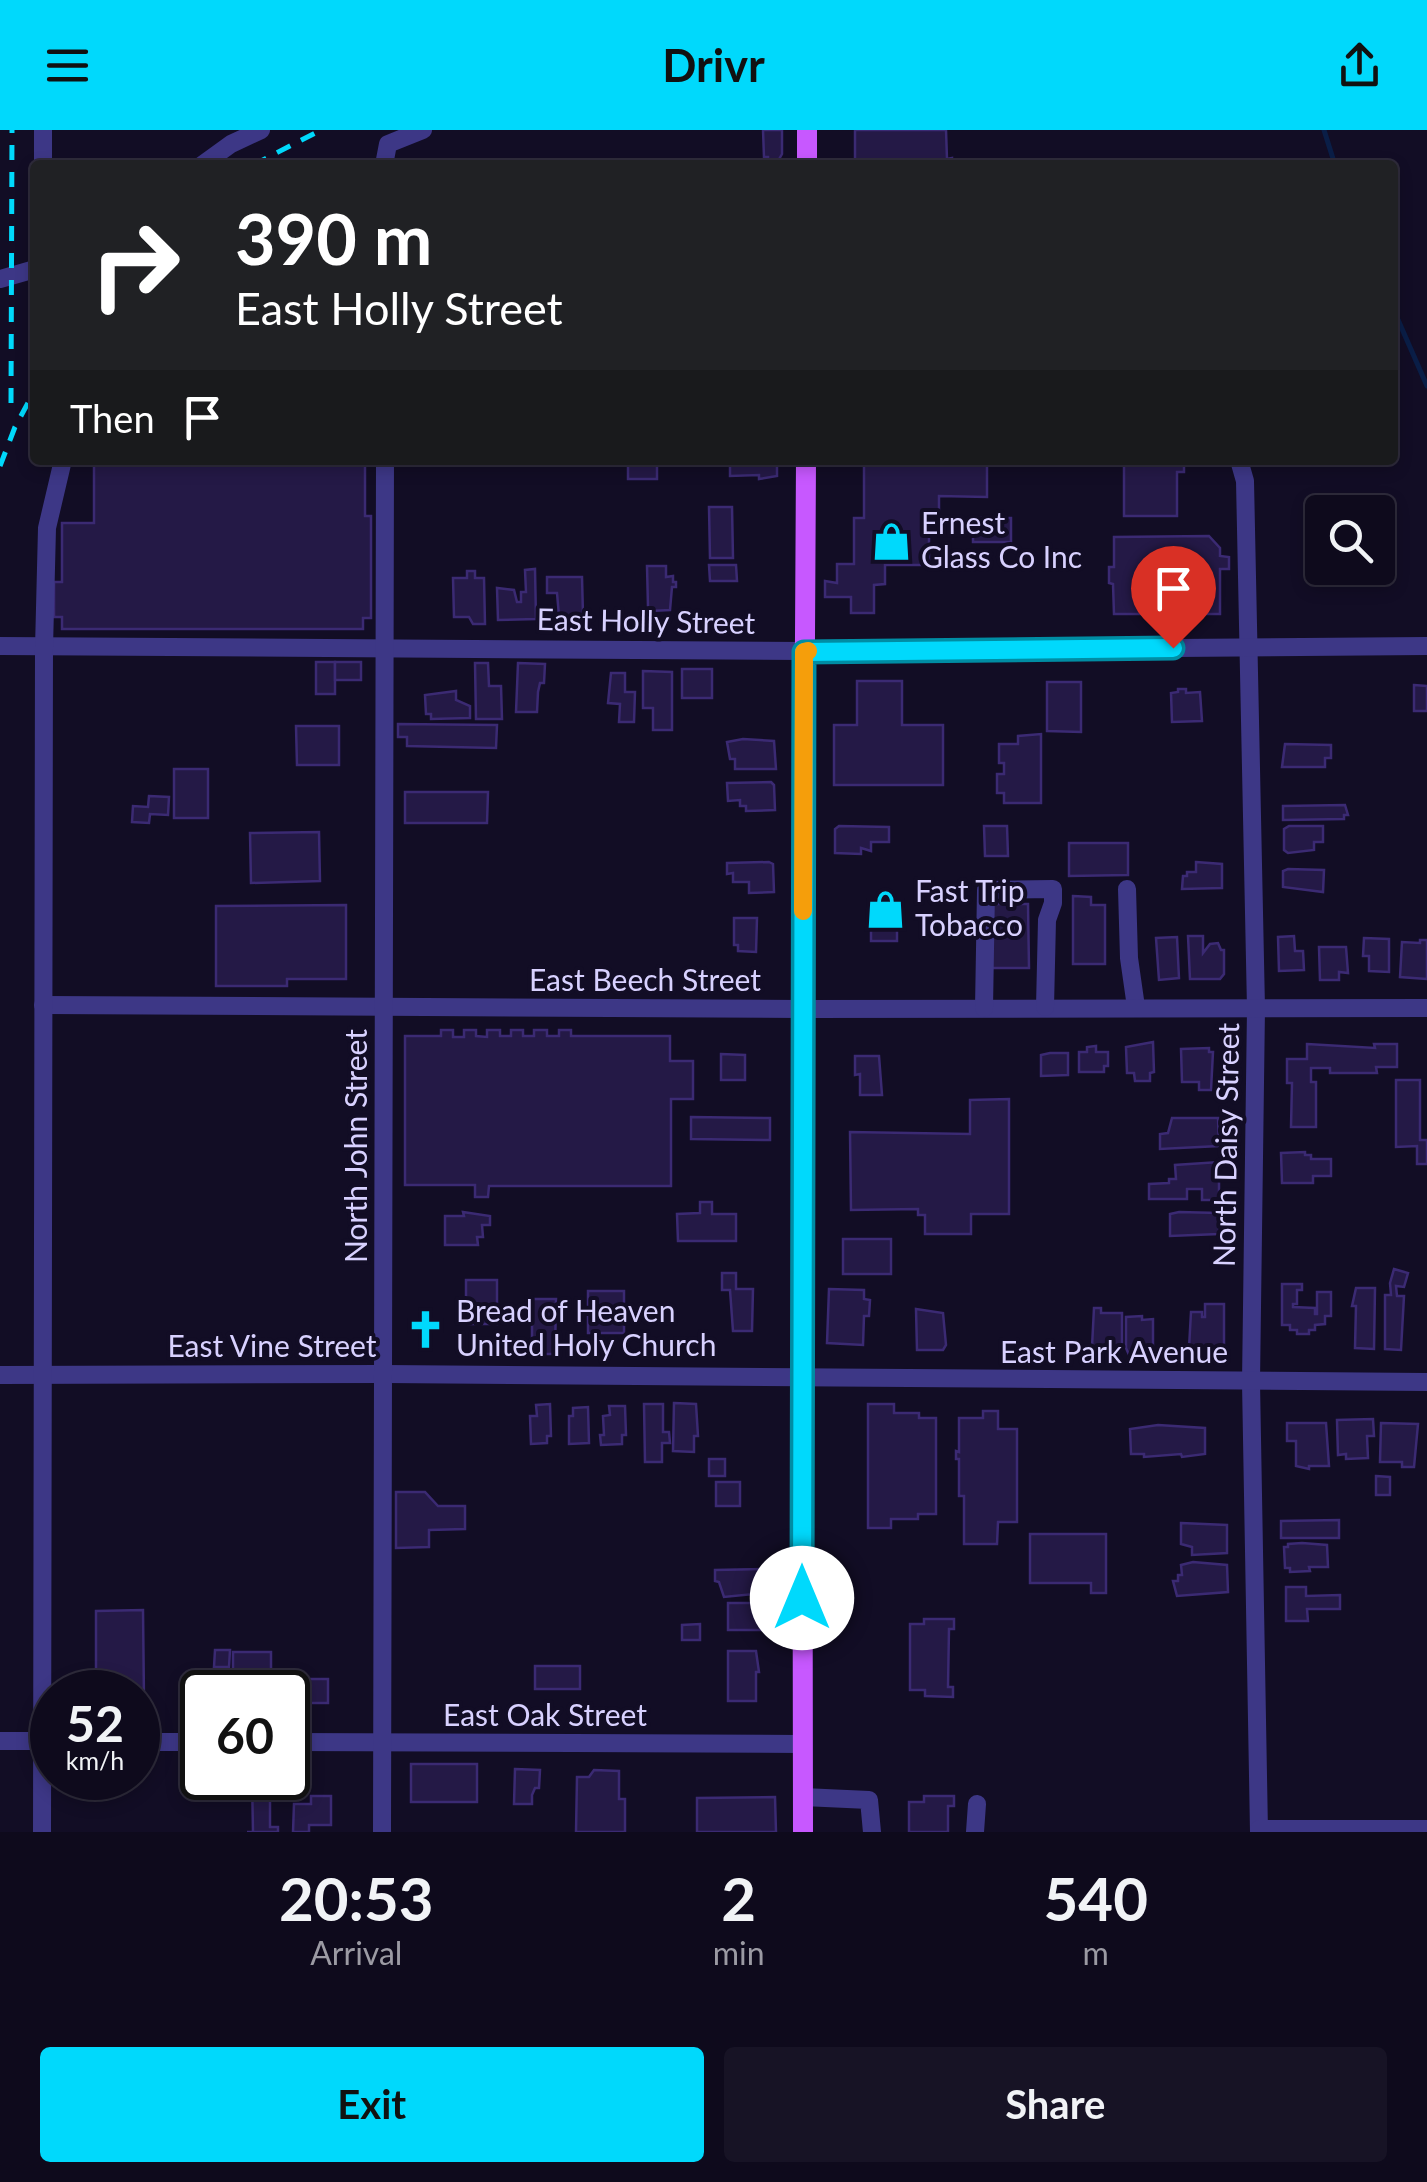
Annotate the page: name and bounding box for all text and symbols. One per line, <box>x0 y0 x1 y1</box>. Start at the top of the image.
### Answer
icon: menu <box>40 38 95 93</box>
text: Drivr <box>662 38 765 92</box>
icon: share <box>1332 38 1387 93</box>
text: 390 m <box>235 196 432 280</box>
icon: right <box>70 200 200 330</box>
text: East Holly Street <box>235 281 563 335</box>
icon: arrive <box>175 390 230 445</box>
text: Then <box>70 395 155 441</box>
map controls <box>1305 495 1395 585</box>
button: search <box>1305 495 1395 585</box>
place label: Ernest Glass Co Inc <box>921 504 1082 574</box>
shop icon: Ernest Glass Co Inc <box>870 520 912 562</box>
pin <box>1131 546 1216 649</box>
icon: arrive <box>1146 561 1201 616</box>
street label: East Holly Street <box>536 600 756 640</box>
place label: Fast Trip Tobacco <box>915 872 1025 942</box>
shop icon: Fast Trip Tobacco <box>864 888 906 930</box>
street label: East Beech Street <box>529 961 761 997</box>
street label: North Daisy Street <box>1205 1022 1245 1267</box>
street label: North John Street <box>337 1029 373 1263</box>
place label: Bread of Heaven United Holy Church <box>456 1292 716 1362</box>
church icon: Bread of Heaven United Holy Church <box>405 1308 447 1350</box>
street label: East Vine Street <box>167 1327 377 1363</box>
street label: East Park Avenue <box>1000 1333 1228 1369</box>
position arrow <box>750 1546 854 1650</box>
speed limit sign: 60 <box>180 1670 310 1800</box>
text: 52 <box>66 1693 124 1753</box>
street label: East Oak Street <box>443 1696 647 1732</box>
text: km/h <box>66 1745 124 1775</box>
text: 20:53 <box>279 1862 434 1934</box>
text: 2 <box>721 1862 756 1934</box>
text: 540 <box>1044 1862 1148 1934</box>
text: Arrival <box>310 1933 402 1972</box>
text: min <box>713 1933 765 1972</box>
text: m <box>1083 1933 1109 1972</box>
button: Exit <box>40 2047 704 2162</box>
button: Share <box>724 2047 1387 2162</box>

